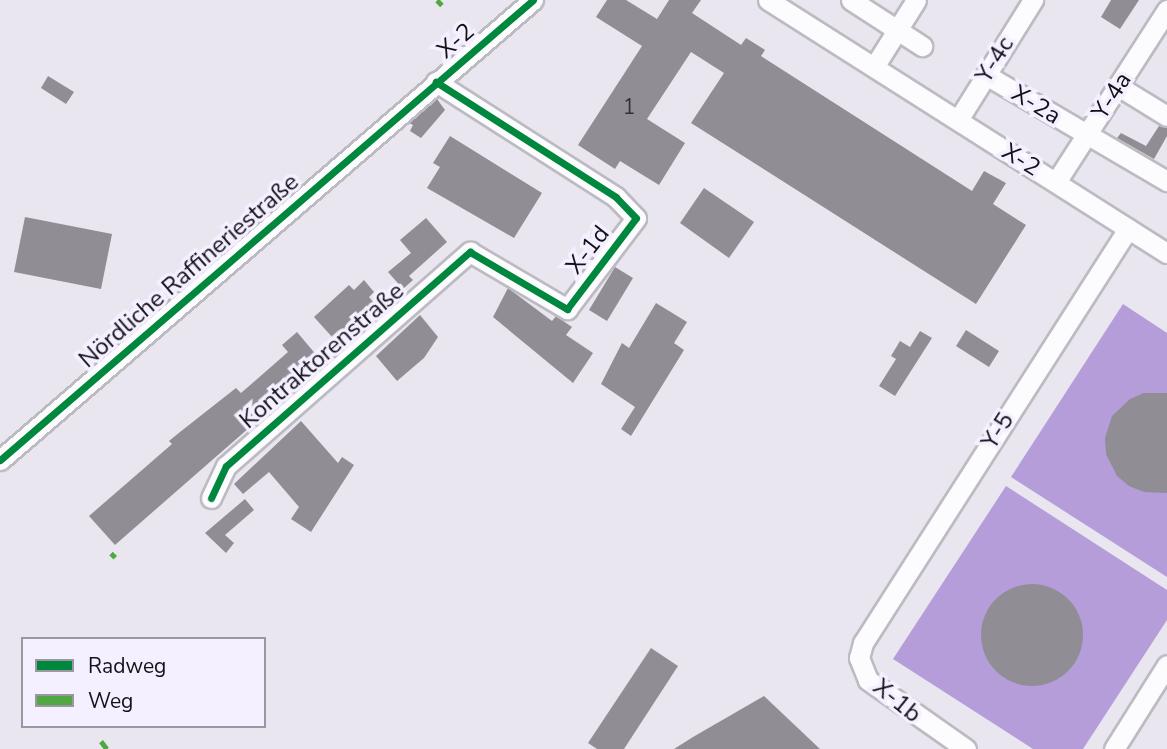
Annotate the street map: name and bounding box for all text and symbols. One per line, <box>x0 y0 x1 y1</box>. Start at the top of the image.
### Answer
street label: X-2 <box>432 17 480 65</box>
street label: Y-4c <box>970 32 1020 88</box>
street label: Y-4a <box>1086 67 1138 125</box>
street label: X-2a <box>1006 79 1066 131</box>
house number: 1 <box>623 94 635 120</box>
street label: X-2 <box>997 137 1045 183</box>
street label: Nördliche Raffineriestraße <box>73 168 305 374</box>
street label: X-1d <box>560 220 616 280</box>
street label: Kontraktorenstraße <box>234 277 410 435</box>
street label: Y-5 <box>976 407 1020 455</box>
legend <box>21 637 266 728</box>
text: Radweg <box>88 652 166 680</box>
street label: X-1b <box>867 673 927 729</box>
text: Weg <box>88 687 133 715</box>

